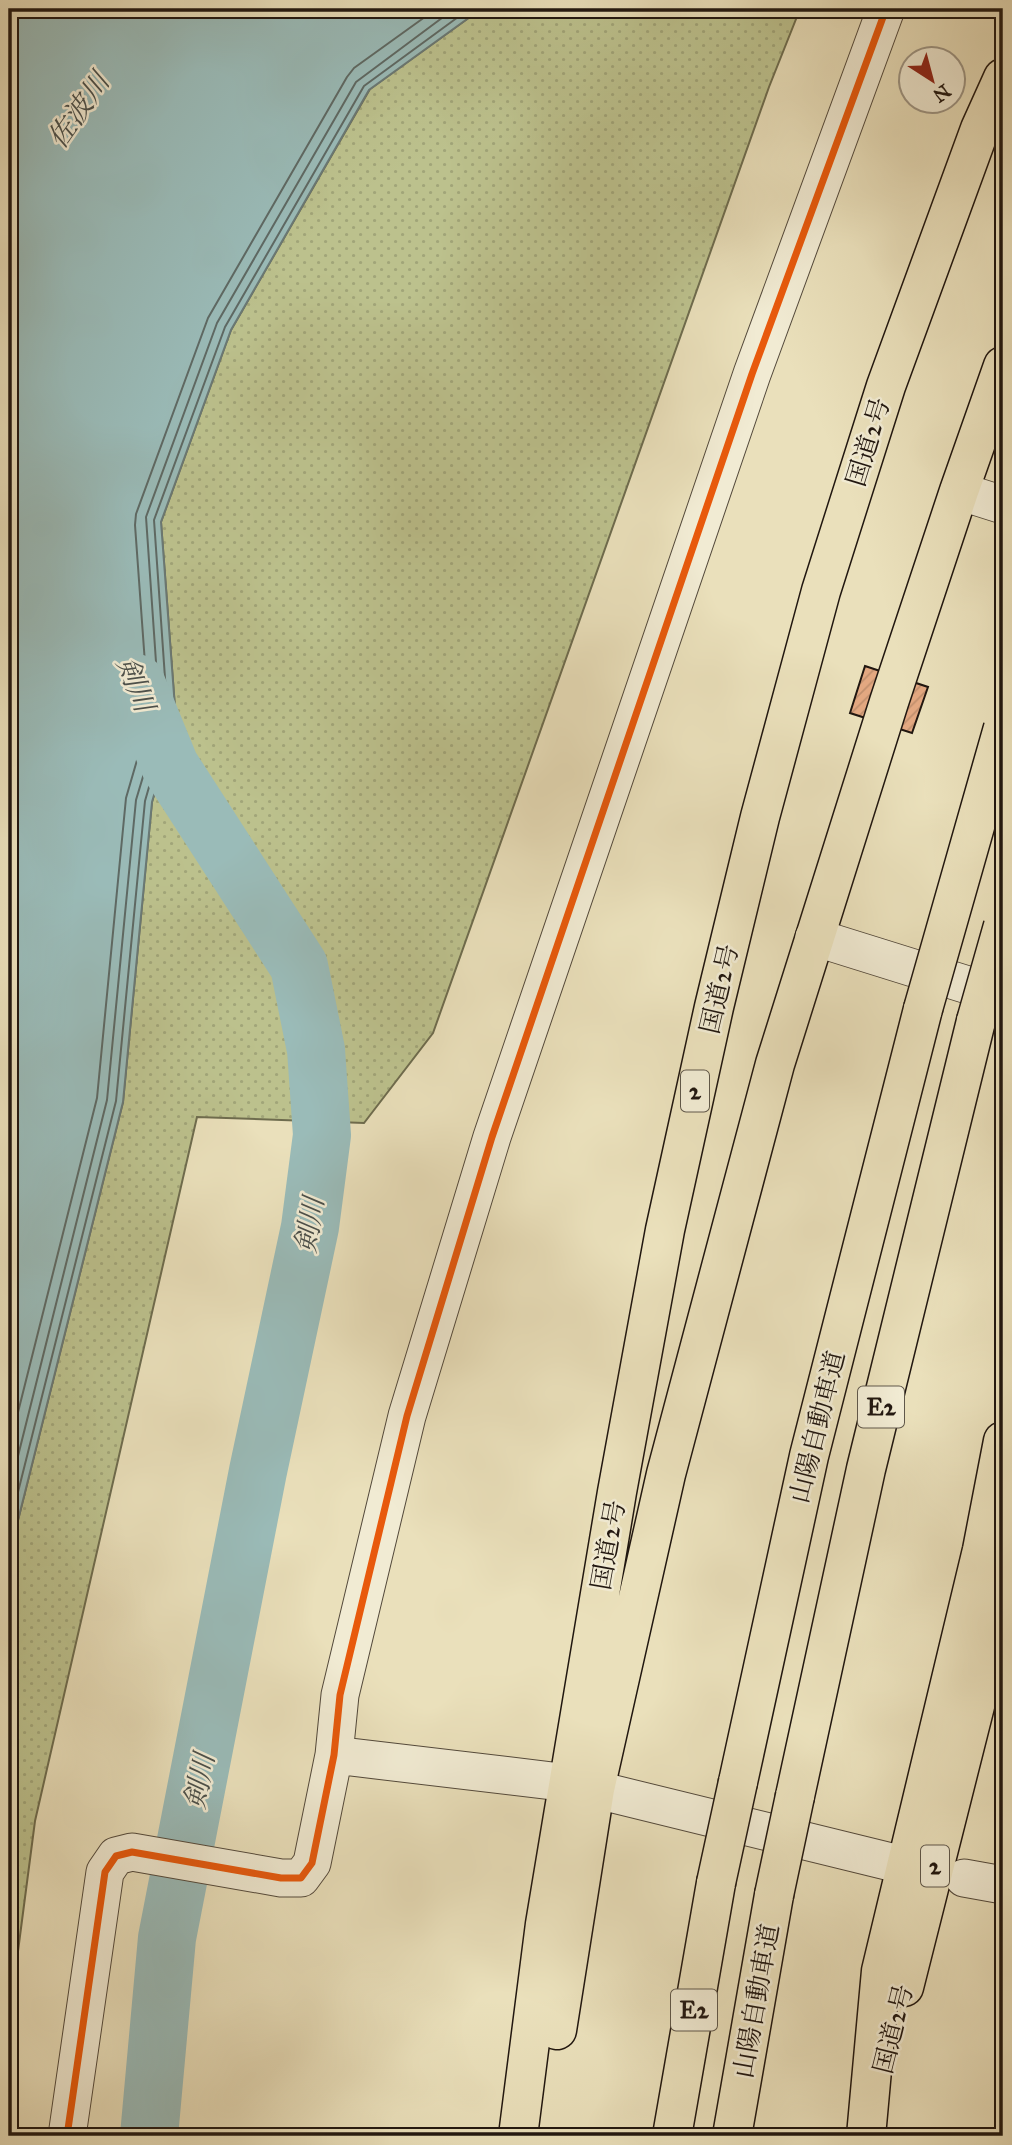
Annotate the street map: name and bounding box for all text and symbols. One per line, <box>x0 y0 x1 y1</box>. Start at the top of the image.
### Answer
north arrow <box>897 46 967 116</box>
water label: 佐波川 <box>40 63 119 155</box>
text: N <box>928 79 955 107</box>
street label: 国道2号 <box>839 394 897 490</box>
water label: 剣川 <box>109 652 163 719</box>
street label: 国道2号 <box>693 941 745 1037</box>
road number: 2 <box>681 1070 709 1112</box>
water label: 剣川 <box>288 1192 332 1255</box>
street label: 山陽自動車道 <box>783 1347 851 1507</box>
road number: E2 <box>858 1386 904 1428</box>
street label: 国道2号 <box>584 1497 632 1593</box>
water label: 剣川 <box>177 1747 223 1812</box>
road number: 2 <box>921 1845 949 1886</box>
street label: 山陽自動車道 <box>727 1921 785 2081</box>
street label: 国道2号 <box>866 1981 920 2077</box>
road number: E2 <box>671 1990 717 2031</box>

